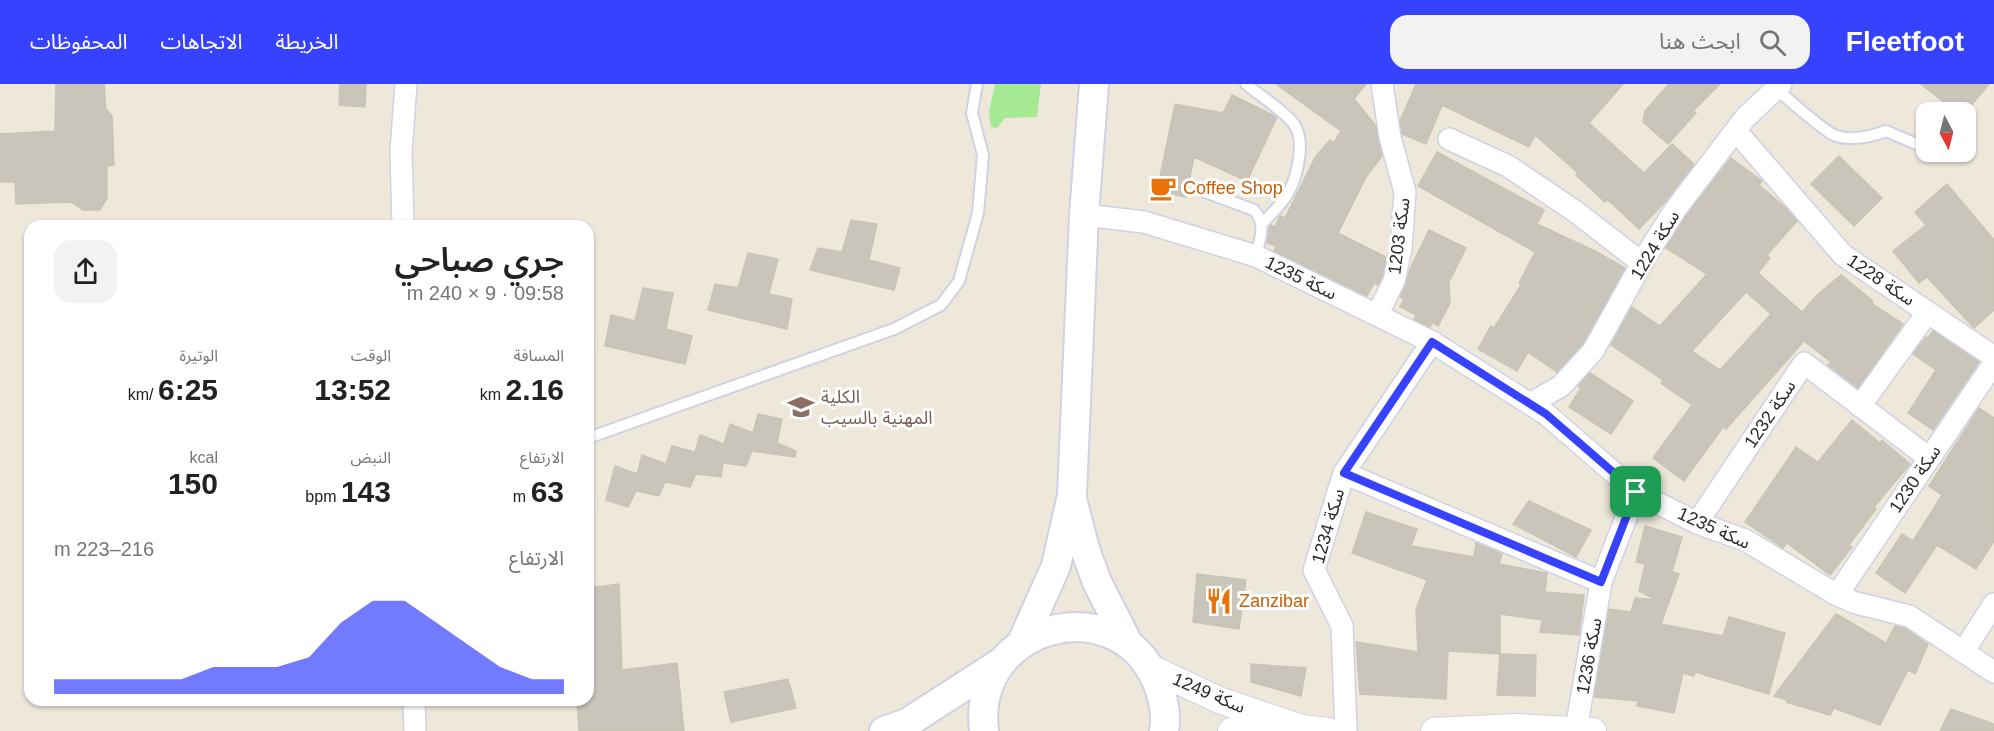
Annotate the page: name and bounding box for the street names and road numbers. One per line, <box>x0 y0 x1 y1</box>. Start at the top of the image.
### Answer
street label: سكة 1203 <box>1384 197 1414 275</box>
street label: سكة 1224 <box>1627 207 1683 283</box>
street label: سكة 1228 <box>1843 250 1919 310</box>
street label: سكة 1235 <box>1262 252 1340 304</box>
street label: سكة 1232 <box>1740 376 1800 452</box>
street label: سكة 1230 <box>1885 441 1945 517</box>
street label: سكة 1234 <box>1308 486 1348 566</box>
street label: سكة 1235 <box>1675 503 1753 553</box>
street label: سكة 1236 <box>1572 616 1606 696</box>
street label: سكة 1249 <box>1170 669 1248 717</box>

